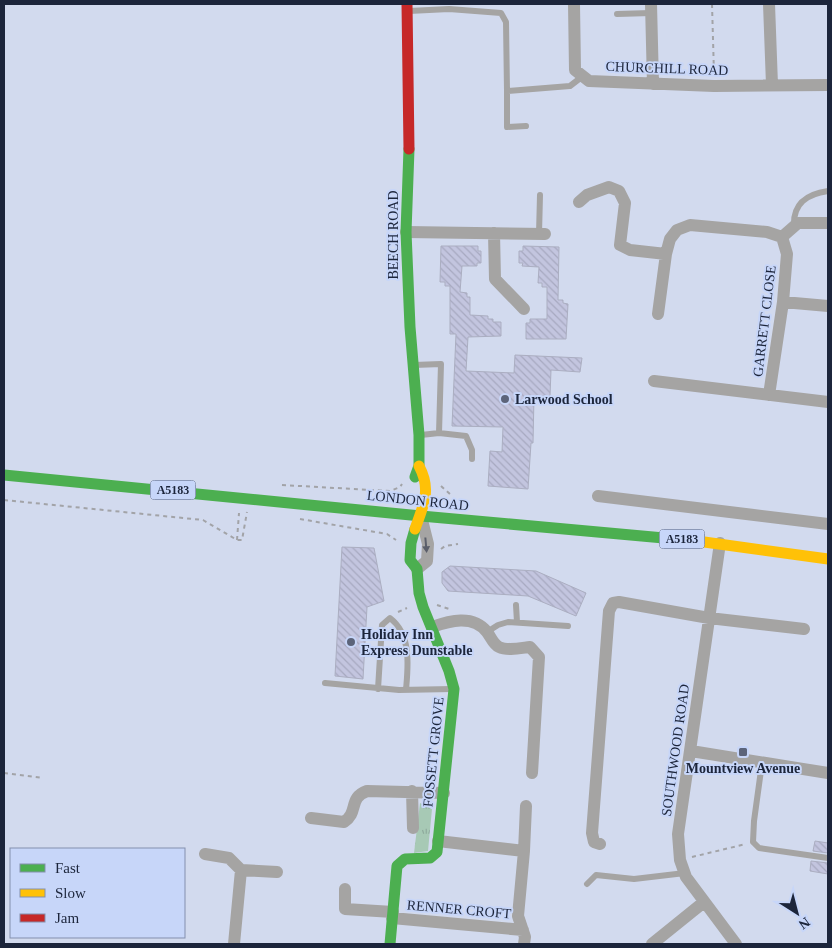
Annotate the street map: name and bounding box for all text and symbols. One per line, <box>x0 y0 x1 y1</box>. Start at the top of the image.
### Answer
street label: CHURCHILL ROAD <box>605 59 729 78</box>
street label: BEECH ROAD <box>386 190 401 280</box>
street label: GARRETT CLOSE <box>750 264 779 378</box>
place label: Larwood School <box>515 392 613 407</box>
marker: Larwood School <box>499 393 511 405</box>
road number: A5183 <box>150 480 196 500</box>
street label: LONDON ROAD <box>366 488 470 513</box>
road number: A5183 <box>660 530 704 548</box>
one-way arrow <box>423 537 431 553</box>
place label: Holiday Inn Express Dunstable <box>361 627 472 658</box>
marker: Holiday Inn Express Dunstable <box>345 636 357 648</box>
street label: SOUTHWOOD ROAD <box>659 683 692 817</box>
street label: FOSSETT GROVE <box>420 696 447 808</box>
marker: Mountview Avenue <box>737 746 749 758</box>
place label: Mountview Avenue <box>686 761 800 776</box>
legend <box>10 848 185 938</box>
text: Fast <box>55 860 81 876</box>
text: Slow <box>55 885 86 901</box>
north arrow <box>772 888 822 938</box>
street label: RENNER CROFT <box>406 897 512 922</box>
text: Jam <box>55 910 79 926</box>
text: N <box>796 914 813 932</box>

